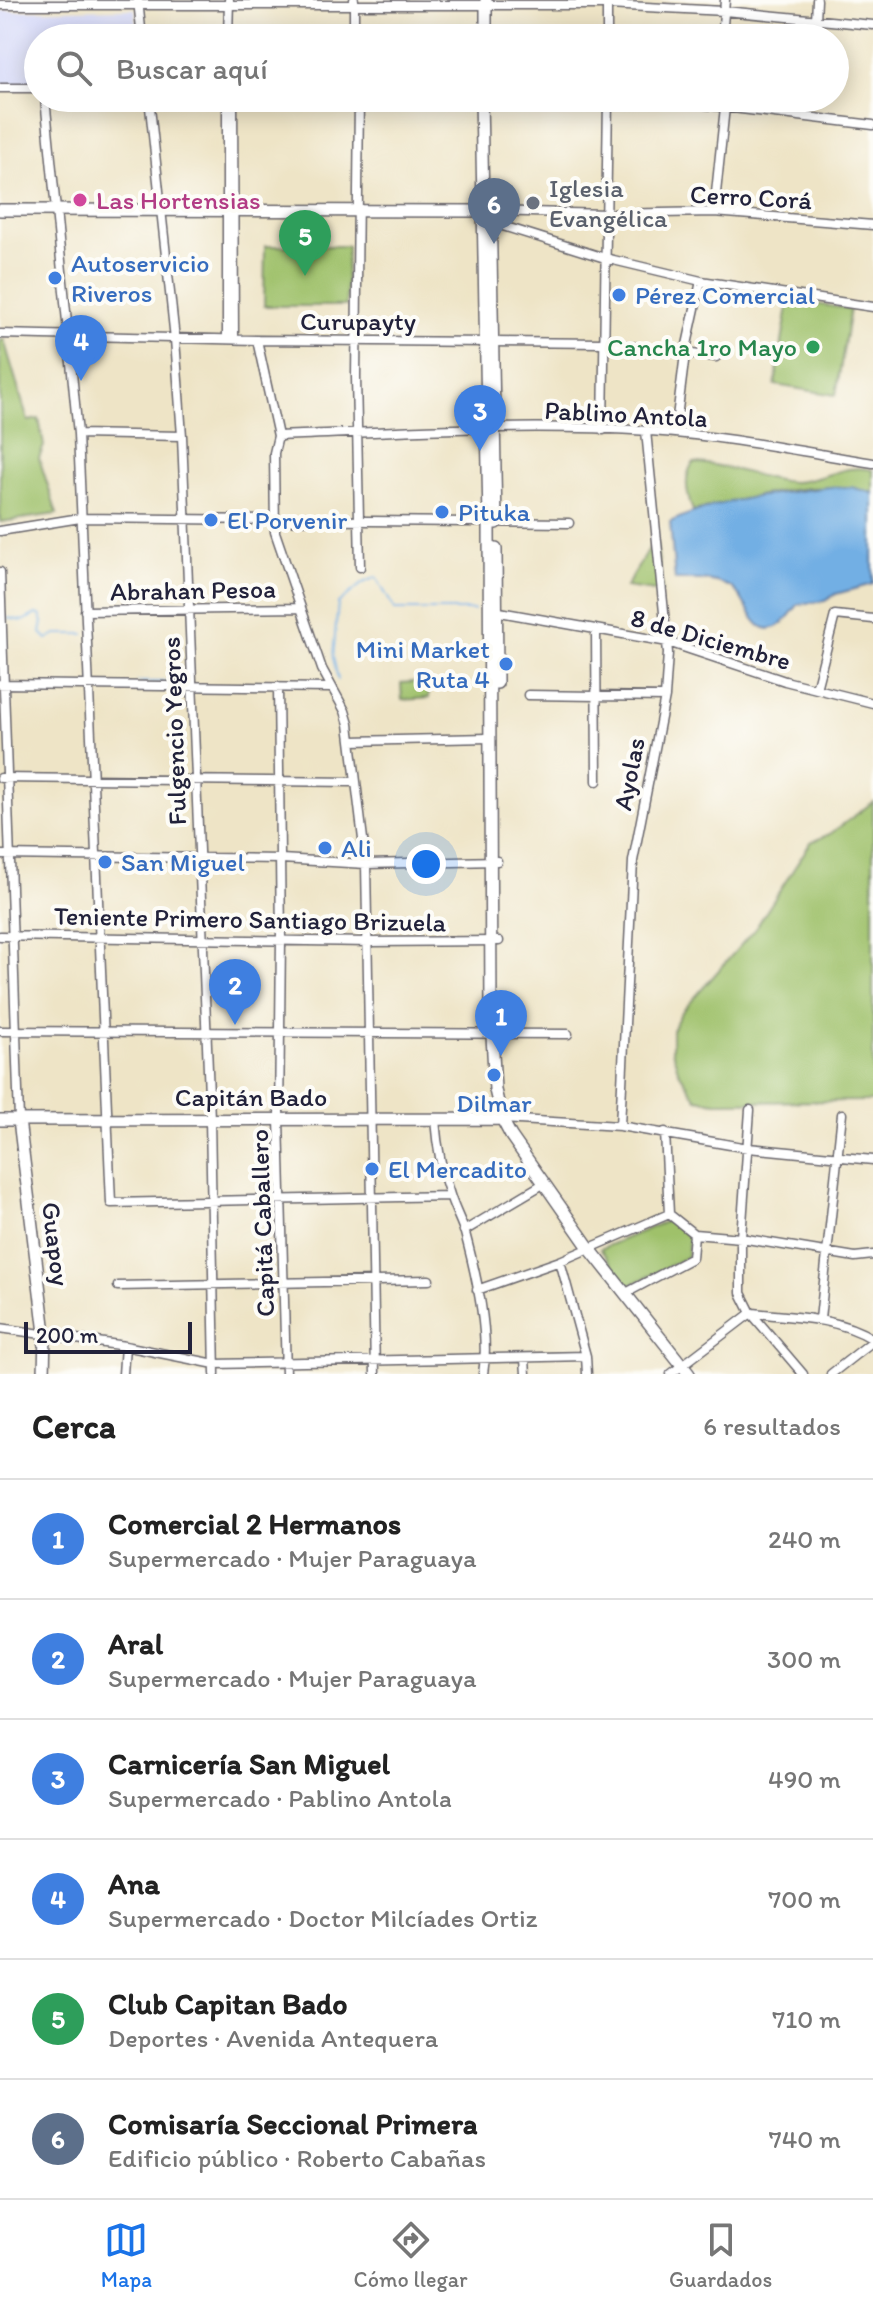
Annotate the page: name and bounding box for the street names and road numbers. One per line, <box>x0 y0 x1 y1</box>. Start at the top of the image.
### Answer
street label: Cerro Corá <box>689 178 813 216</box>
street label: Curupayty <box>300 305 416 337</box>
street label: Pablino Antola <box>544 394 709 434</box>
street label: Abrahan Pesoa <box>110 573 276 607</box>
street label: 8 de Diciembre <box>627 601 795 677</box>
street label: Fulgencio Yegros <box>155 636 193 826</box>
street label: Ayolas <box>606 735 652 813</box>
street label: Teniente Primero Santiago Brizuela <box>54 900 447 938</box>
street label: Capitán Bado <box>175 1081 327 1113</box>
street label: Capitá Caballero <box>243 1129 281 1317</box>
street label: Guapoy <box>35 1200 77 1288</box>

